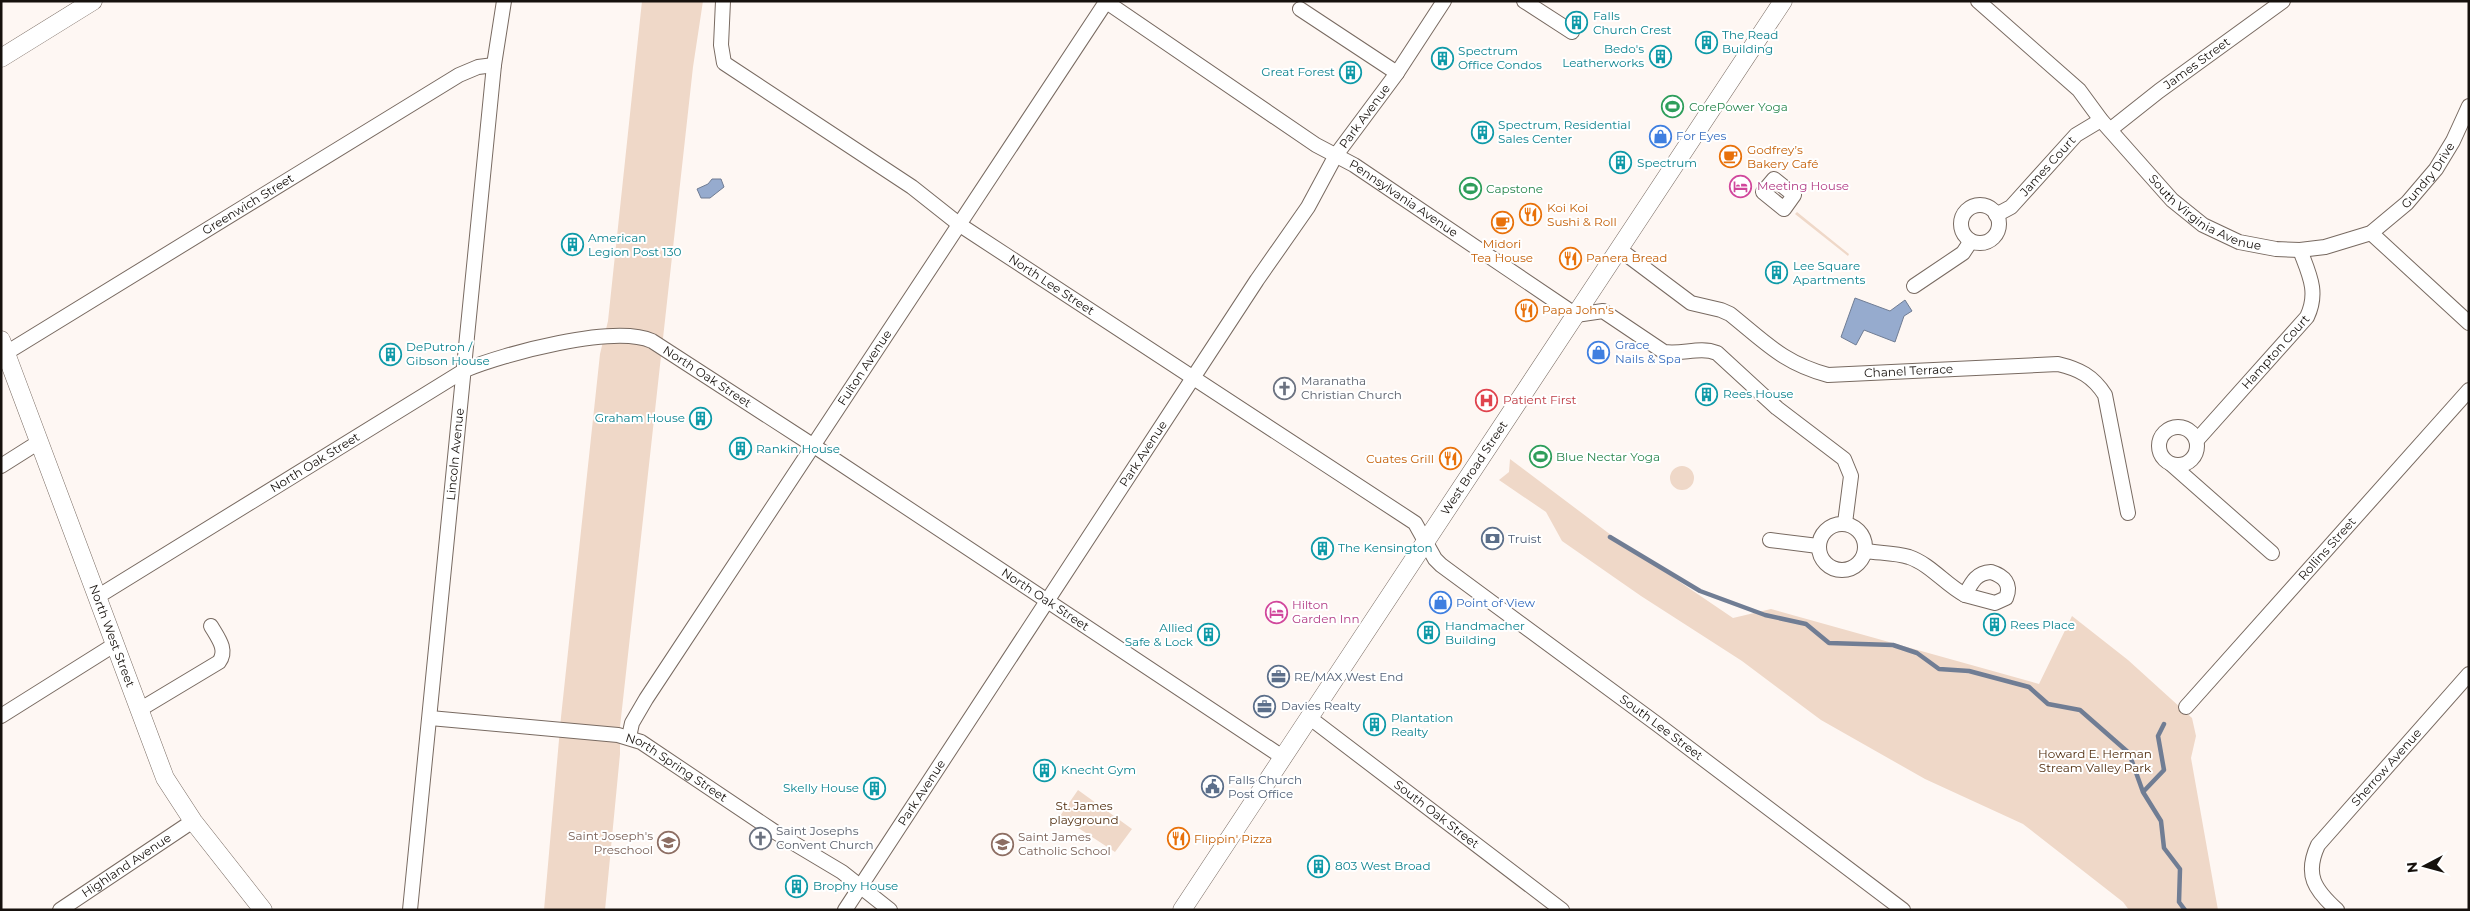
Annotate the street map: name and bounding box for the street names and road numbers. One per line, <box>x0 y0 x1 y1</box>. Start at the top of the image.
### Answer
street label: James Street <box>2160 34 2233 93</box>
street label: Park Avenue <box>1336 81 1393 151</box>
street label: James Court <box>2016 133 2079 200</box>
street label: Gundry Drive <box>2398 139 2457 212</box>
street label: Pennsylvania Avenue <box>1347 156 1461 240</box>
street label: Greenwich Street <box>199 170 296 238</box>
street label: South Virginia Avenue <box>2146 171 2262 253</box>
street label: North Lee Street <box>1006 251 1097 318</box>
street label: Hampton Court <box>2238 311 2313 392</box>
street label: Fulton Avenue <box>834 327 895 408</box>
street label: North Oak Street <box>660 342 754 410</box>
street label: Chanel Terrace <box>1864 361 1953 380</box>
street label: Lincoln Avenue <box>443 407 467 501</box>
street label: Park Avenue <box>1116 418 1170 489</box>
street label: West Broad Street <box>1437 418 1510 518</box>
street label: North Oak Street <box>267 429 362 495</box>
street label: Rollins Street <box>2295 514 2359 583</box>
street label: North Oak Street <box>999 565 1092 634</box>
street label: North West Street <box>86 582 138 689</box>
street label: South Lee Street <box>1617 691 1706 763</box>
street label: Sherrow Avenue <box>2348 725 2424 809</box>
street label: North Spring Street <box>624 730 730 805</box>
street label: Park Avenue <box>894 757 948 828</box>
street label: South Oak Street <box>1391 777 1482 851</box>
street label: Highland Avenue <box>79 830 174 900</box>

